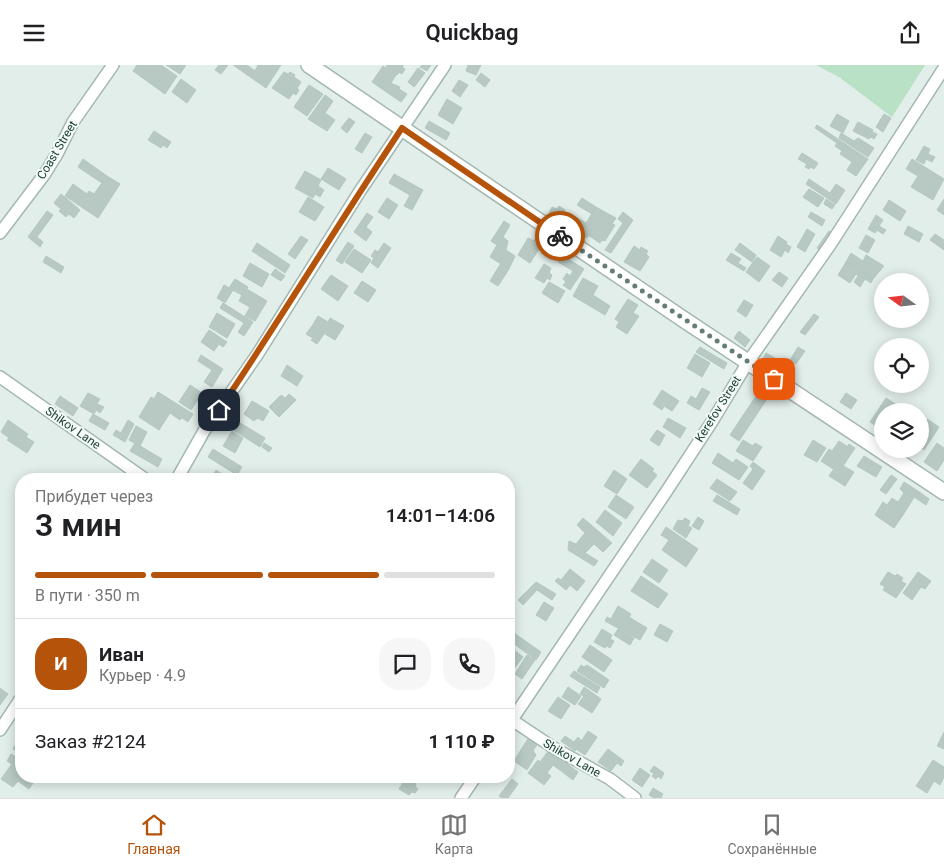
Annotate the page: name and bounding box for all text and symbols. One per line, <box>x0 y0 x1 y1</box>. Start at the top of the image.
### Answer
icon: menu <box>20 19 48 47</box>
icon: share <box>896 19 924 47</box>
text: Quickbag <box>426 20 518 45</box>
street label: Coast Street <box>34 118 80 182</box>
courier <box>535 211 585 261</box>
icon: bike <box>546 222 574 250</box>
north arrow <box>874 273 929 327</box>
map controls <box>874 273 929 458</box>
button: locate <box>874 338 929 393</box>
pin <box>753 358 795 400</box>
icon: bag <box>760 365 788 393</box>
street label: Kerefov Street <box>692 373 744 445</box>
pin <box>198 389 240 431</box>
icon: home <box>205 396 233 424</box>
button: layers <box>874 403 929 458</box>
street label: Shikov Lane <box>43 404 103 452</box>
text: Прибудет через <box>35 487 153 506</box>
text: 14:01–14:06 <box>386 504 495 527</box>
text: 3 мин <box>35 506 122 544</box>
text: В пути · 350 m <box>35 586 140 605</box>
button: chat <box>379 638 431 690</box>
button: phone <box>443 638 495 690</box>
text: Иван <box>99 643 144 666</box>
text: И <box>54 652 68 675</box>
text: Курьер · 4.9 <box>99 666 186 685</box>
text: Заказ #2124 <box>35 730 146 753</box>
text: 1 110 ₽ <box>429 730 495 753</box>
street label: Shikov Lane <box>541 736 603 780</box>
tab: Главная <box>127 811 180 857</box>
tab: Карта <box>435 811 473 857</box>
tab: Сохранённые <box>727 811 817 857</box>

